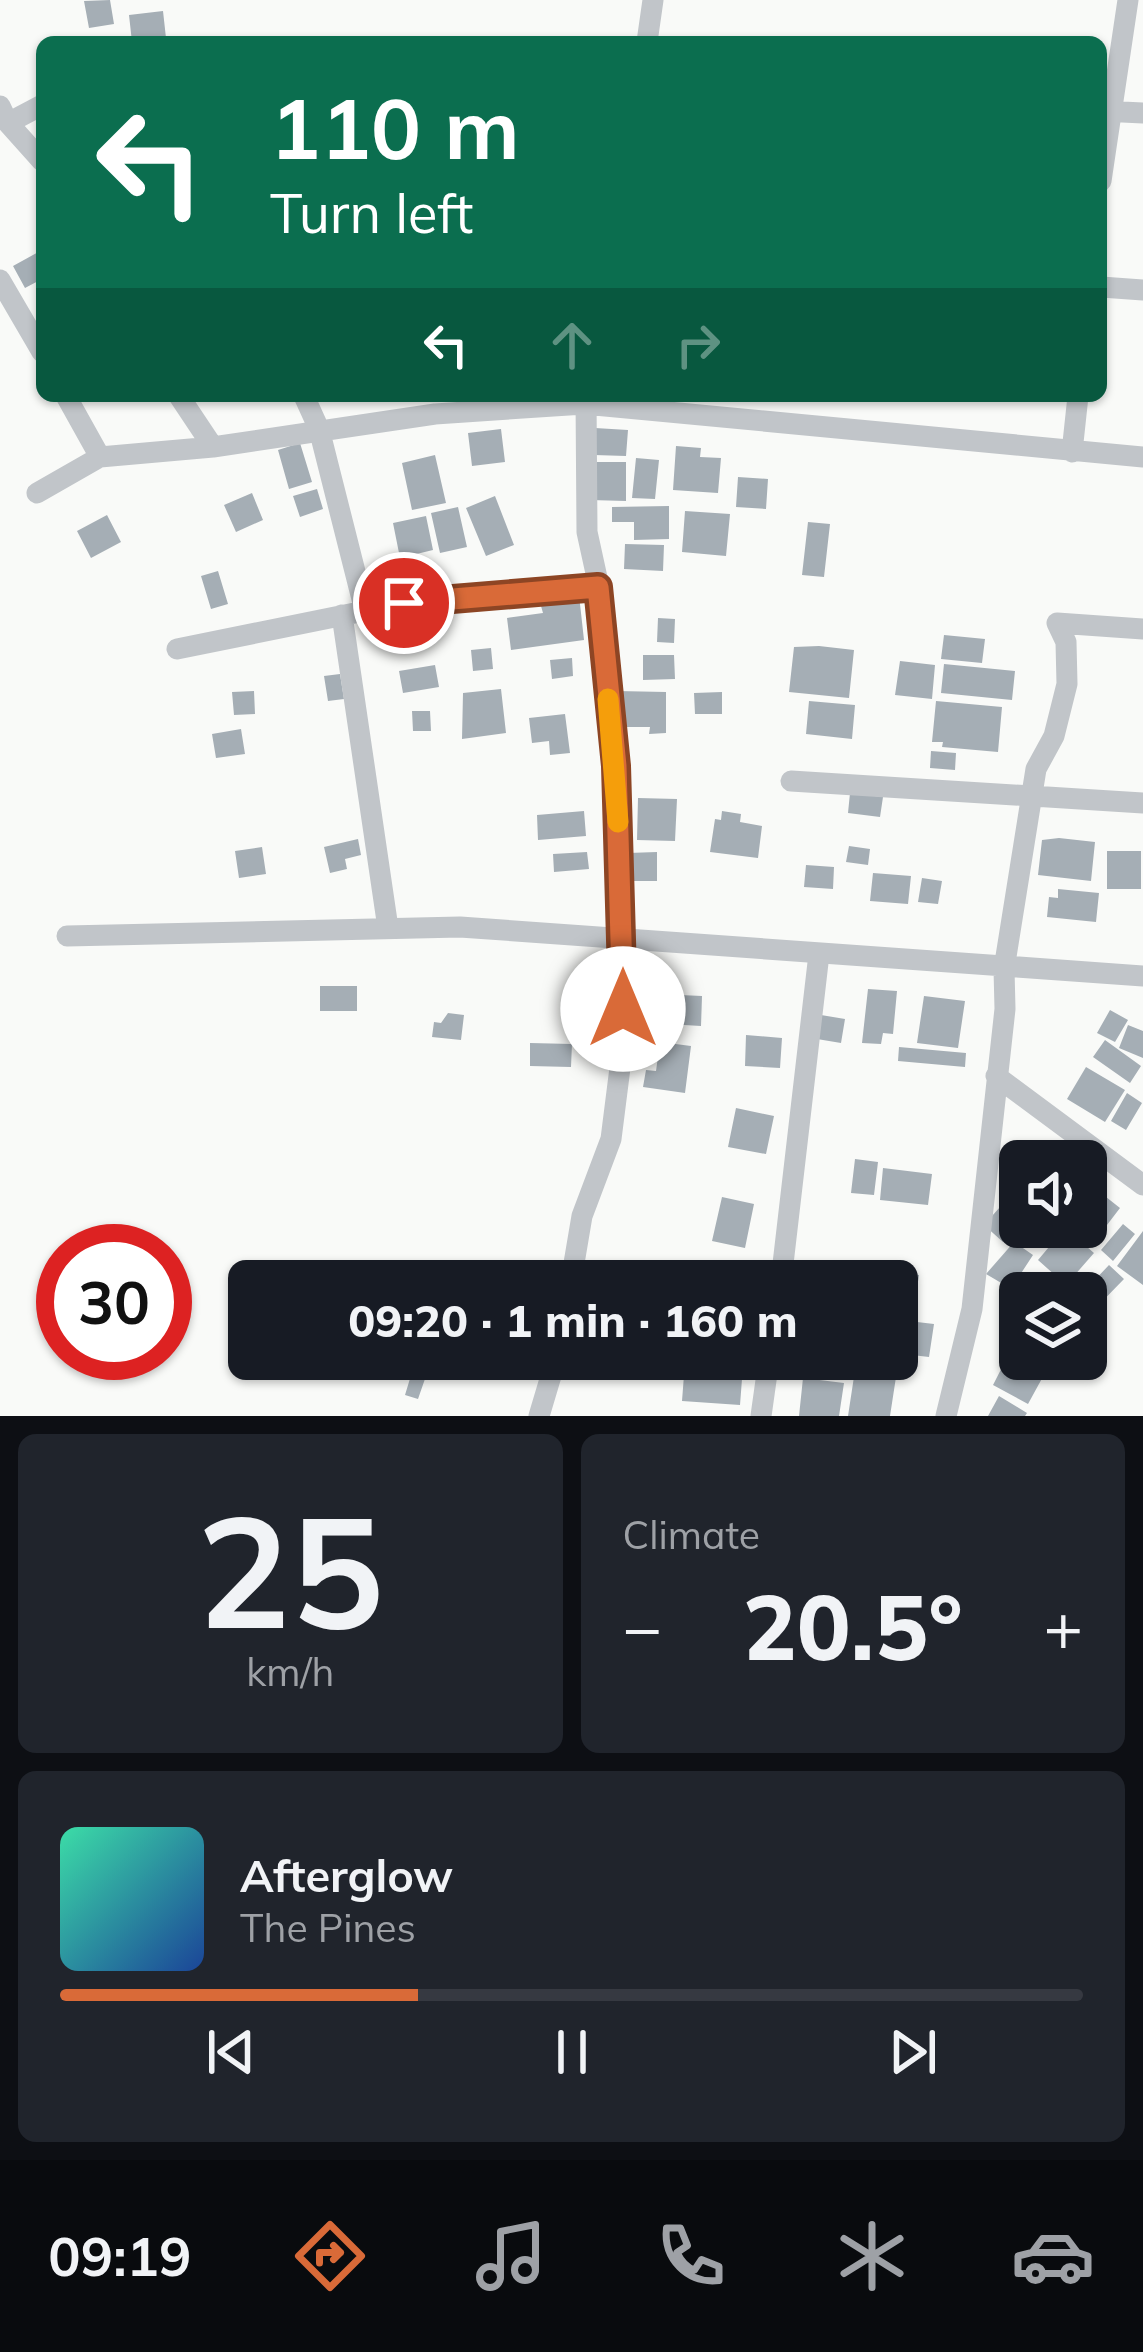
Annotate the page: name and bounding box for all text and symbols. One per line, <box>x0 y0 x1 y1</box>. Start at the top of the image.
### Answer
text: 110 m <box>270 75 520 180</box>
icon: left <box>72 84 228 240</box>
text: Turn left <box>270 179 473 247</box>
icon: left <box>413 312 479 378</box>
icon: ahead <box>539 312 605 378</box>
icon: right <box>665 312 731 378</box>
pin <box>353 552 455 654</box>
icon: arrive <box>371 570 437 636</box>
position arrow <box>560 946 686 1072</box>
map controls <box>999 1140 1107 1380</box>
button: sound <box>999 1140 1107 1248</box>
speed limit sign: 30 <box>36 1224 192 1380</box>
button: layers <box>999 1272 1107 1380</box>
text: 09:20 · 1 min · 160 m <box>348 1292 798 1348</box>
text: 25 <box>197 1471 384 1667</box>
text: Climate <box>623 1510 760 1559</box>
text: 20.5° <box>743 1570 963 1683</box>
text: − <box>623 1585 662 1668</box>
text: + <box>1043 1585 1083 1668</box>
text: km/h <box>246 1647 334 1696</box>
text: Afterglow <box>240 1847 453 1903</box>
text: The Pines <box>240 1903 416 1952</box>
icon: previous <box>198 2019 264 2085</box>
icon: pause <box>539 2019 605 2085</box>
icon: next <box>880 2019 946 2085</box>
icon: directions <box>288 2214 372 2298</box>
icon: music <box>469 2214 553 2298</box>
icon: phone <box>649 2214 733 2298</box>
icon: climate <box>830 2214 914 2298</box>
icon: car <box>1011 2214 1095 2298</box>
text: 09:19 <box>48 2222 191 2290</box>

